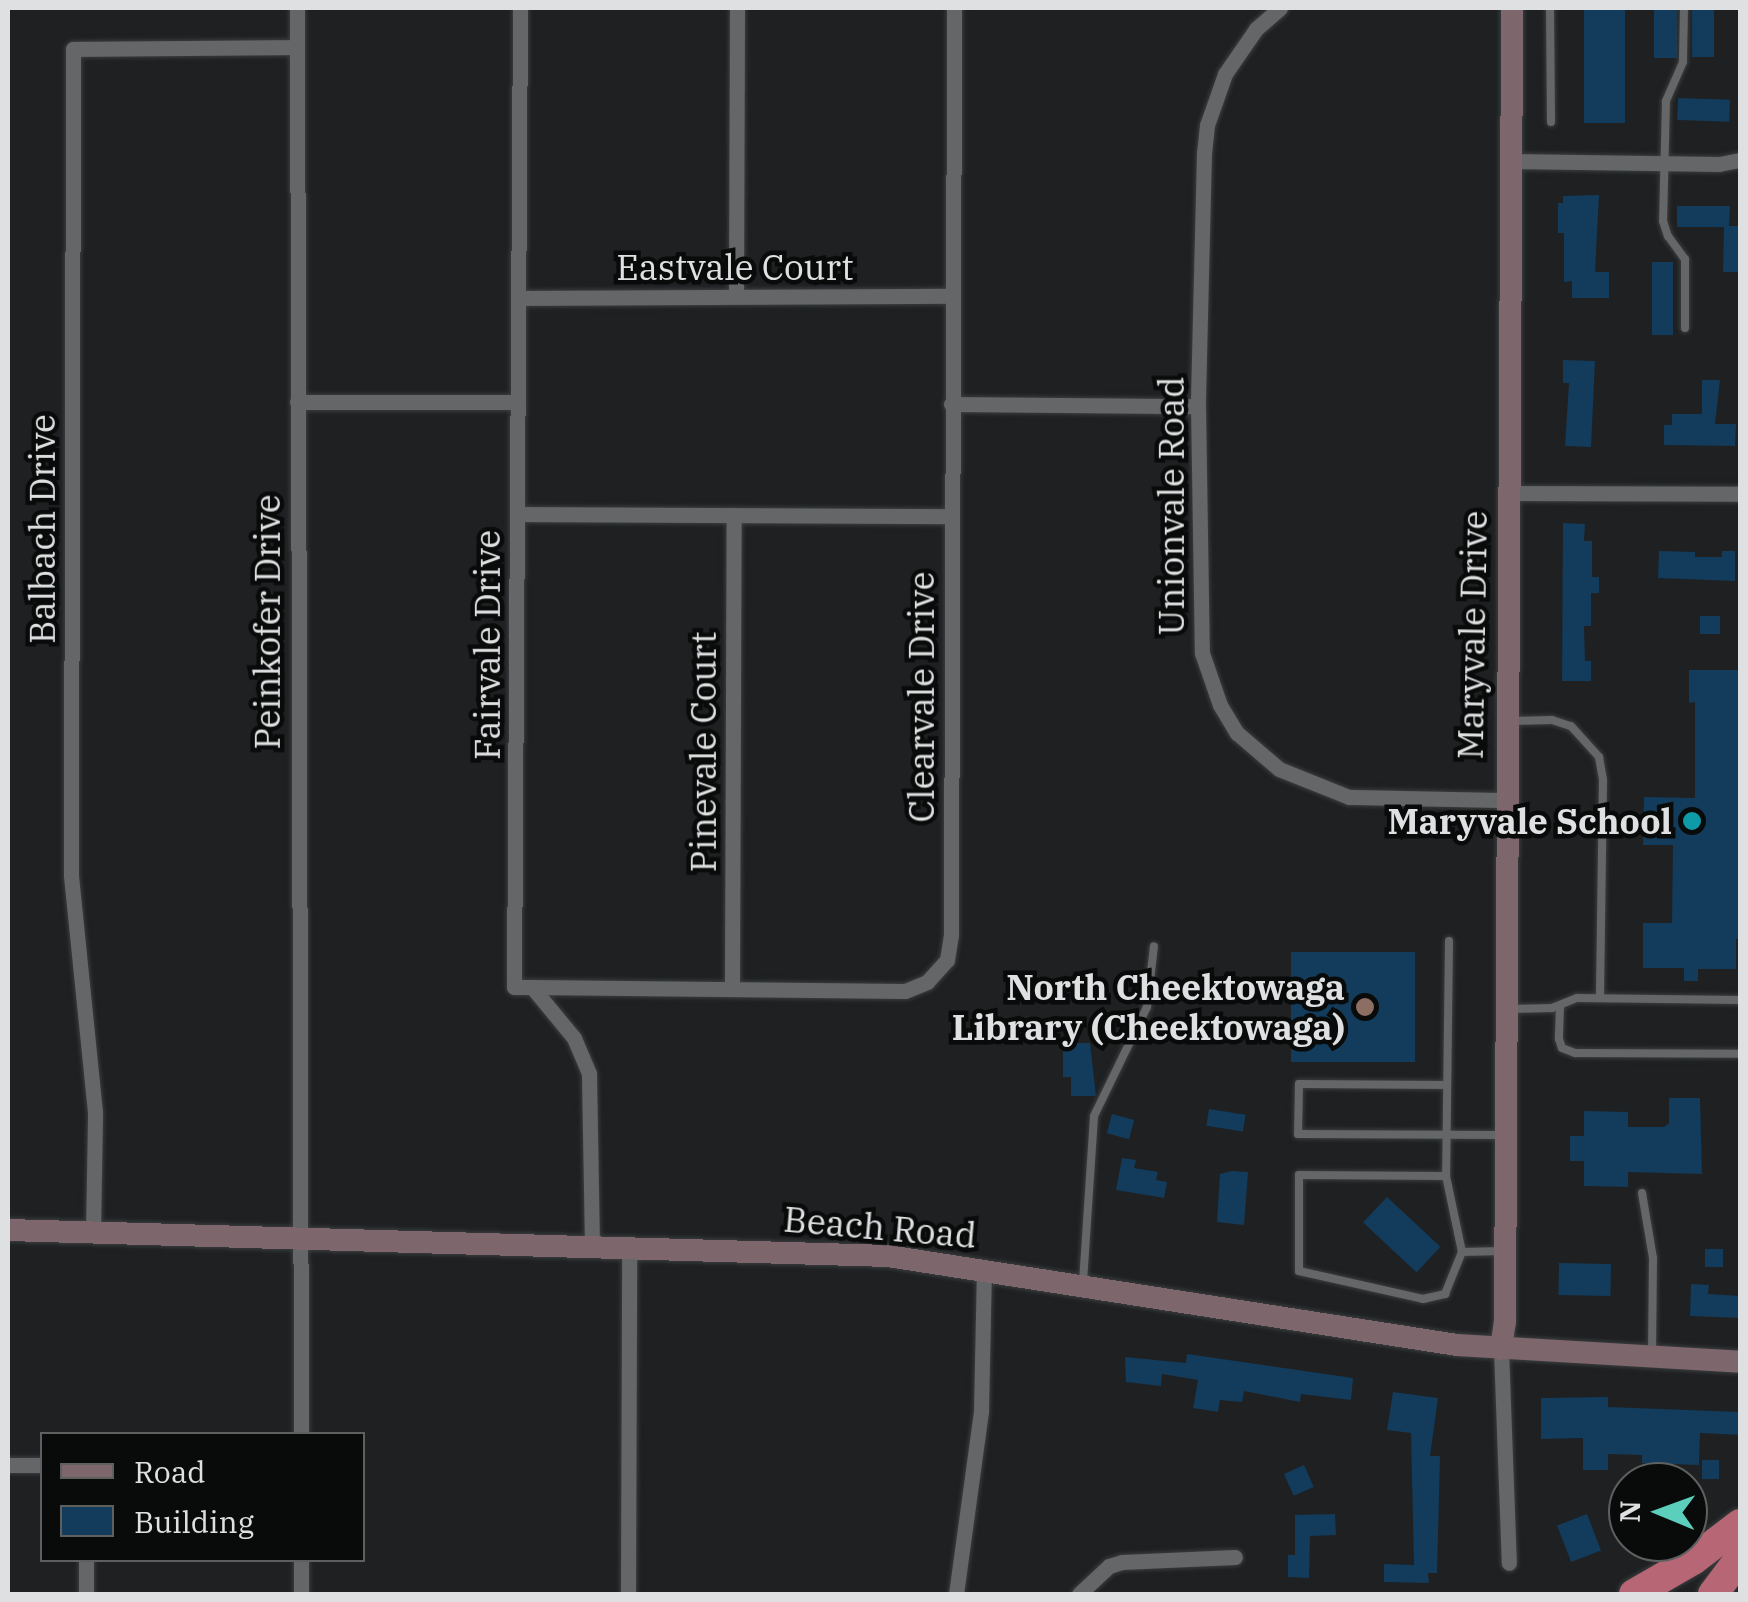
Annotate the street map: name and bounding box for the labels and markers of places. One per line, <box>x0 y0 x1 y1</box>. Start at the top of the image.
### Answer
place label: Maryvale School <box>1387 800 1672 842</box>
marker: Maryvale School <box>1681 810 1703 832</box>
place label: North Cheektowaga Library (Cheektowaga) <box>952 966 1345 1048</box>
marker: North Cheektowaga Library (Cheektowaga) <box>1354 996 1376 1018</box>

